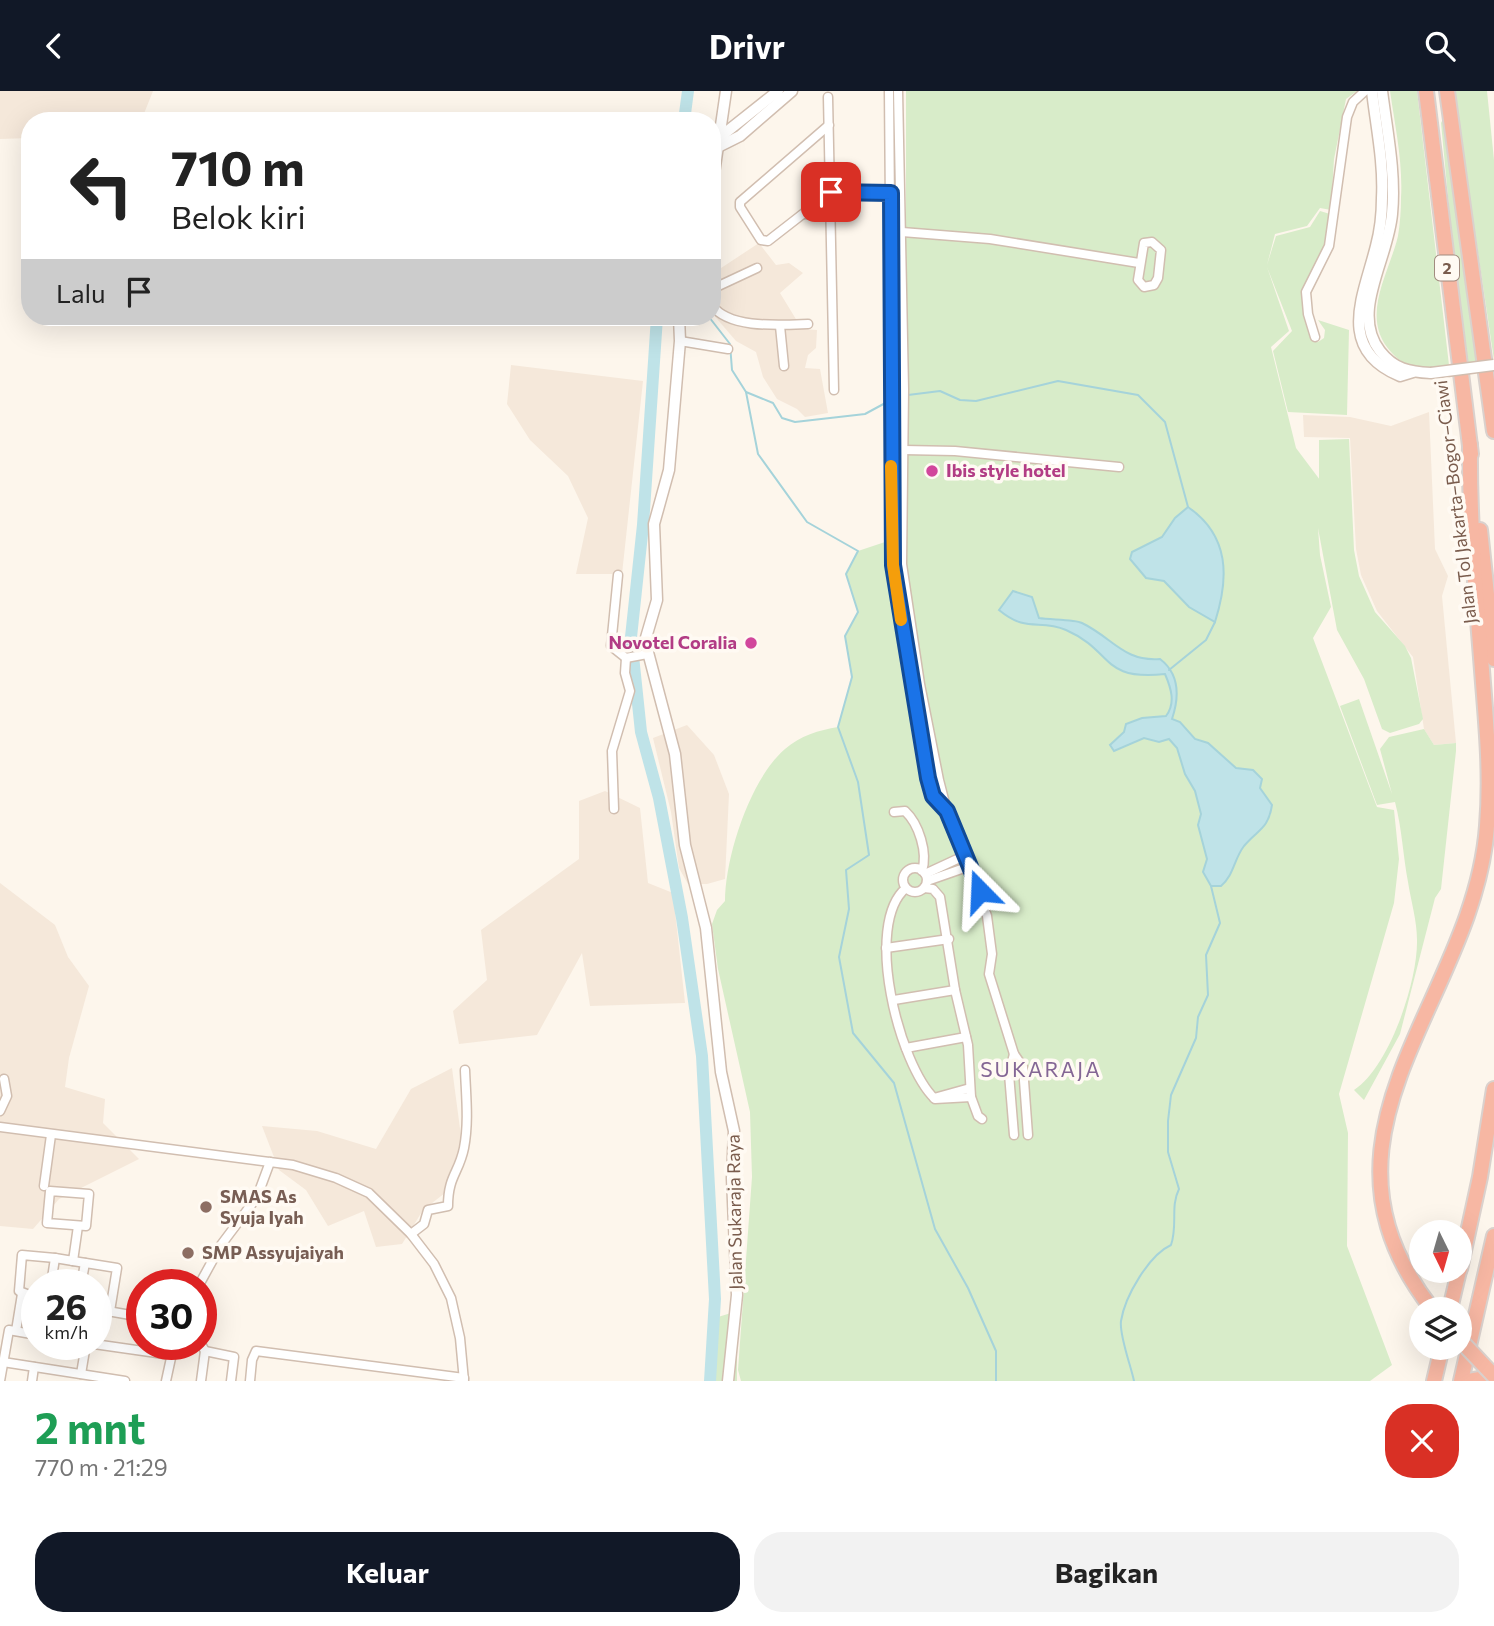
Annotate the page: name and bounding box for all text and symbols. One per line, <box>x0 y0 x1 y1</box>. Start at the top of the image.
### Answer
text: Drivr <box>709 26 785 66</box>
icon: back <box>35 27 73 65</box>
icon: search <box>1421 27 1459 65</box>
text: 710 m <box>171 136 305 196</box>
icon: left <box>56 140 147 231</box>
pin <box>801 162 861 222</box>
icon: arrive <box>812 173 850 211</box>
text: Belok kiri <box>171 196 306 236</box>
road number: 2 <box>1435 255 1459 281</box>
icon: arrive <box>120 273 158 311</box>
text: Lalu <box>56 277 106 308</box>
street label: Jalan Tol Jakarta–Bogor–Ciawi <box>1429 379 1481 625</box>
place label: Ibis style hotel <box>946 459 1066 481</box>
marker: Ibis style hotel <box>924 463 940 479</box>
place label: Novotel Coralia <box>608 631 737 653</box>
marker: Novotel Coralia <box>743 635 759 651</box>
position arrow <box>943 854 1017 928</box>
district label: SUKARAJA <box>980 1056 1102 1081</box>
street label: Jalan Sukaraja Raya <box>722 1134 746 1290</box>
place label: SMAS As Syuja Iyah <box>220 1185 304 1228</box>
marker: SMAS As Syuja Iyah <box>198 1199 214 1215</box>
north arrow <box>1409 1220 1472 1283</box>
map controls <box>1409 1220 1472 1360</box>
place label: SMP Assyujaiyah <box>202 1241 344 1263</box>
marker: SMP Assyujaiyah <box>180 1245 196 1261</box>
speed limit sign: 30 <box>126 1269 217 1360</box>
text: 26 <box>46 1284 87 1327</box>
button: layers <box>1409 1297 1472 1360</box>
text: km/h <box>45 1321 88 1343</box>
text: 2 mnt <box>35 1401 146 1453</box>
button: close <box>1385 1404 1459 1478</box>
text: 770 m · 21:29 <box>35 1453 168 1481</box>
button: Keluar <box>35 1532 740 1612</box>
button: Bagikan <box>754 1532 1459 1612</box>

